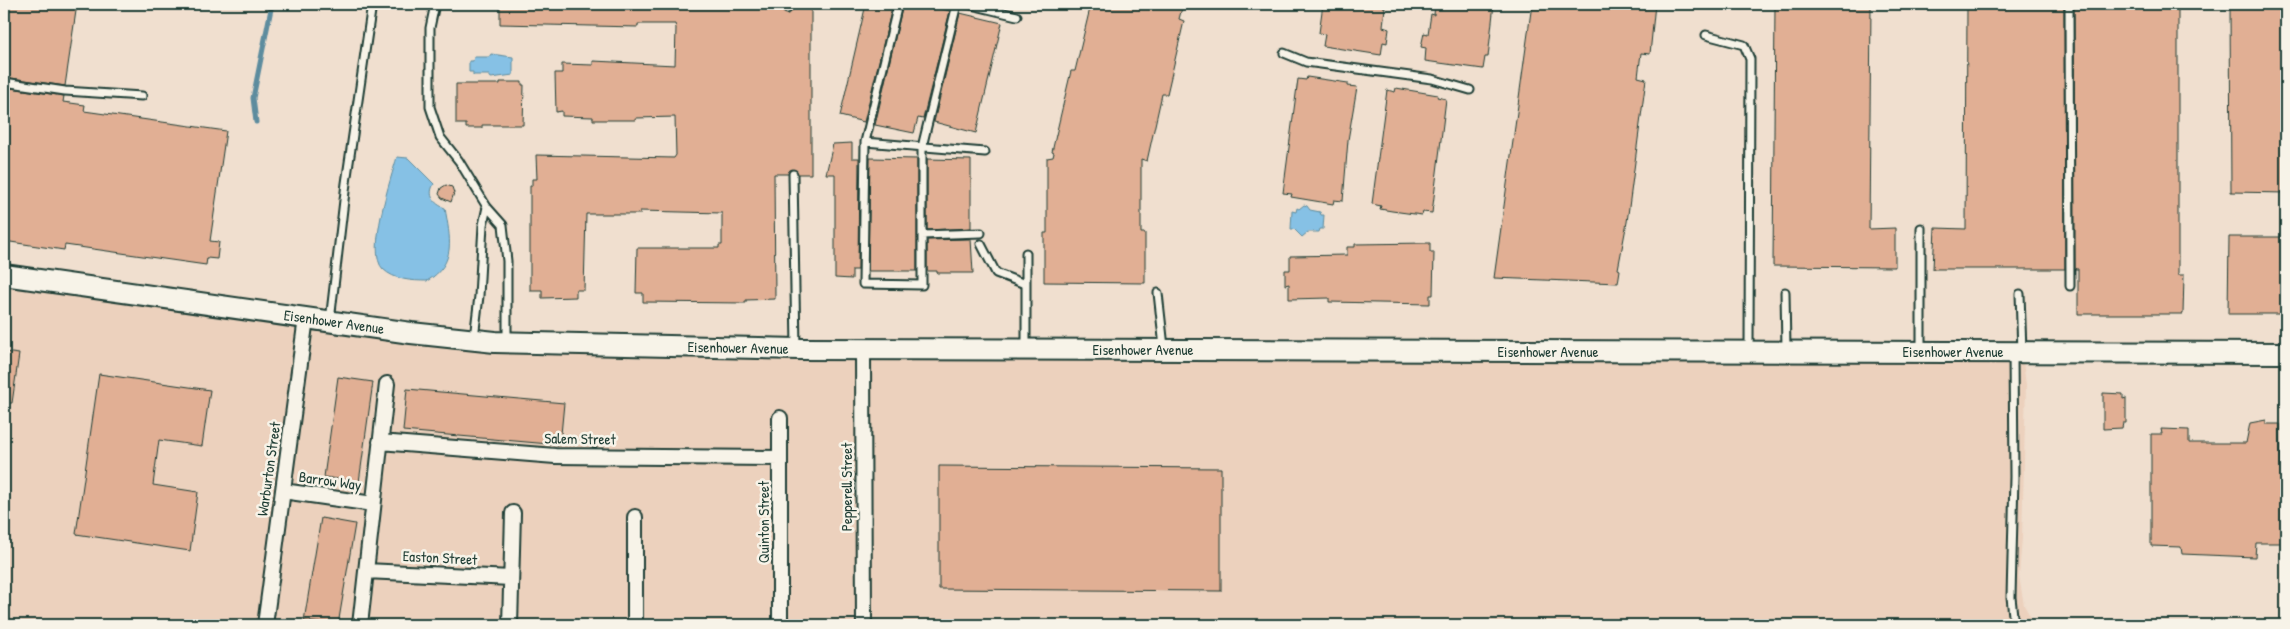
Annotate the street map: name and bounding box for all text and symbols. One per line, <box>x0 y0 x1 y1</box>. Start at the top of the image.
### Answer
street label: Eisenhower Avenue <box>283 304 386 339</box>
street label: Eisenhower Avenue <box>687 336 789 359</box>
street label: Eisenhower Avenue <box>1092 339 1194 360</box>
street label: Eisenhower Avenue <box>1497 341 1599 362</box>
street label: Eisenhower Avenue <box>1902 341 2004 362</box>
street label: Warburton Street <box>251 420 286 518</box>
street label: Salem Street <box>544 427 617 450</box>
street label: Pepperell Street <box>836 442 857 531</box>
street label: Barrow Way <box>297 466 363 495</box>
street label: Quinton Street <box>753 480 774 563</box>
street label: Easton Street <box>402 545 479 570</box>

